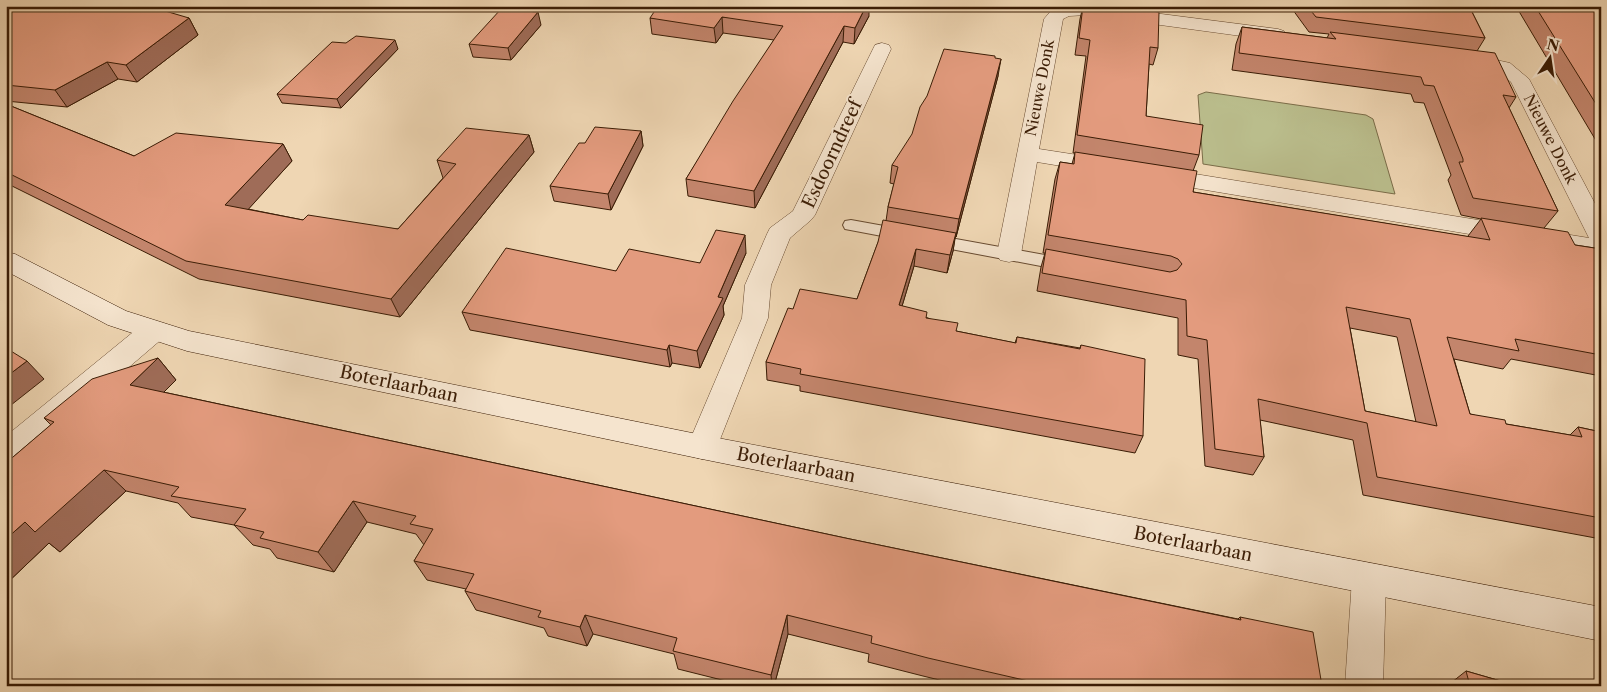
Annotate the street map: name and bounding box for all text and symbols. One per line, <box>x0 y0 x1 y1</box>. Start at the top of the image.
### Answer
north arrow <box>1524 32 1574 82</box>
text: N <box>1545 35 1561 55</box>
street label: Nieuwe Donk <box>1021 37 1058 138</box>
street label: Nieuwe Donk <box>1520 91 1582 188</box>
street label: Esdoorndreef <box>797 94 868 212</box>
street label: Boterlaarbaan <box>338 361 460 407</box>
street label: Boterlaarbaan <box>735 443 857 487</box>
street label: Boterlaarbaan <box>1132 522 1254 566</box>

